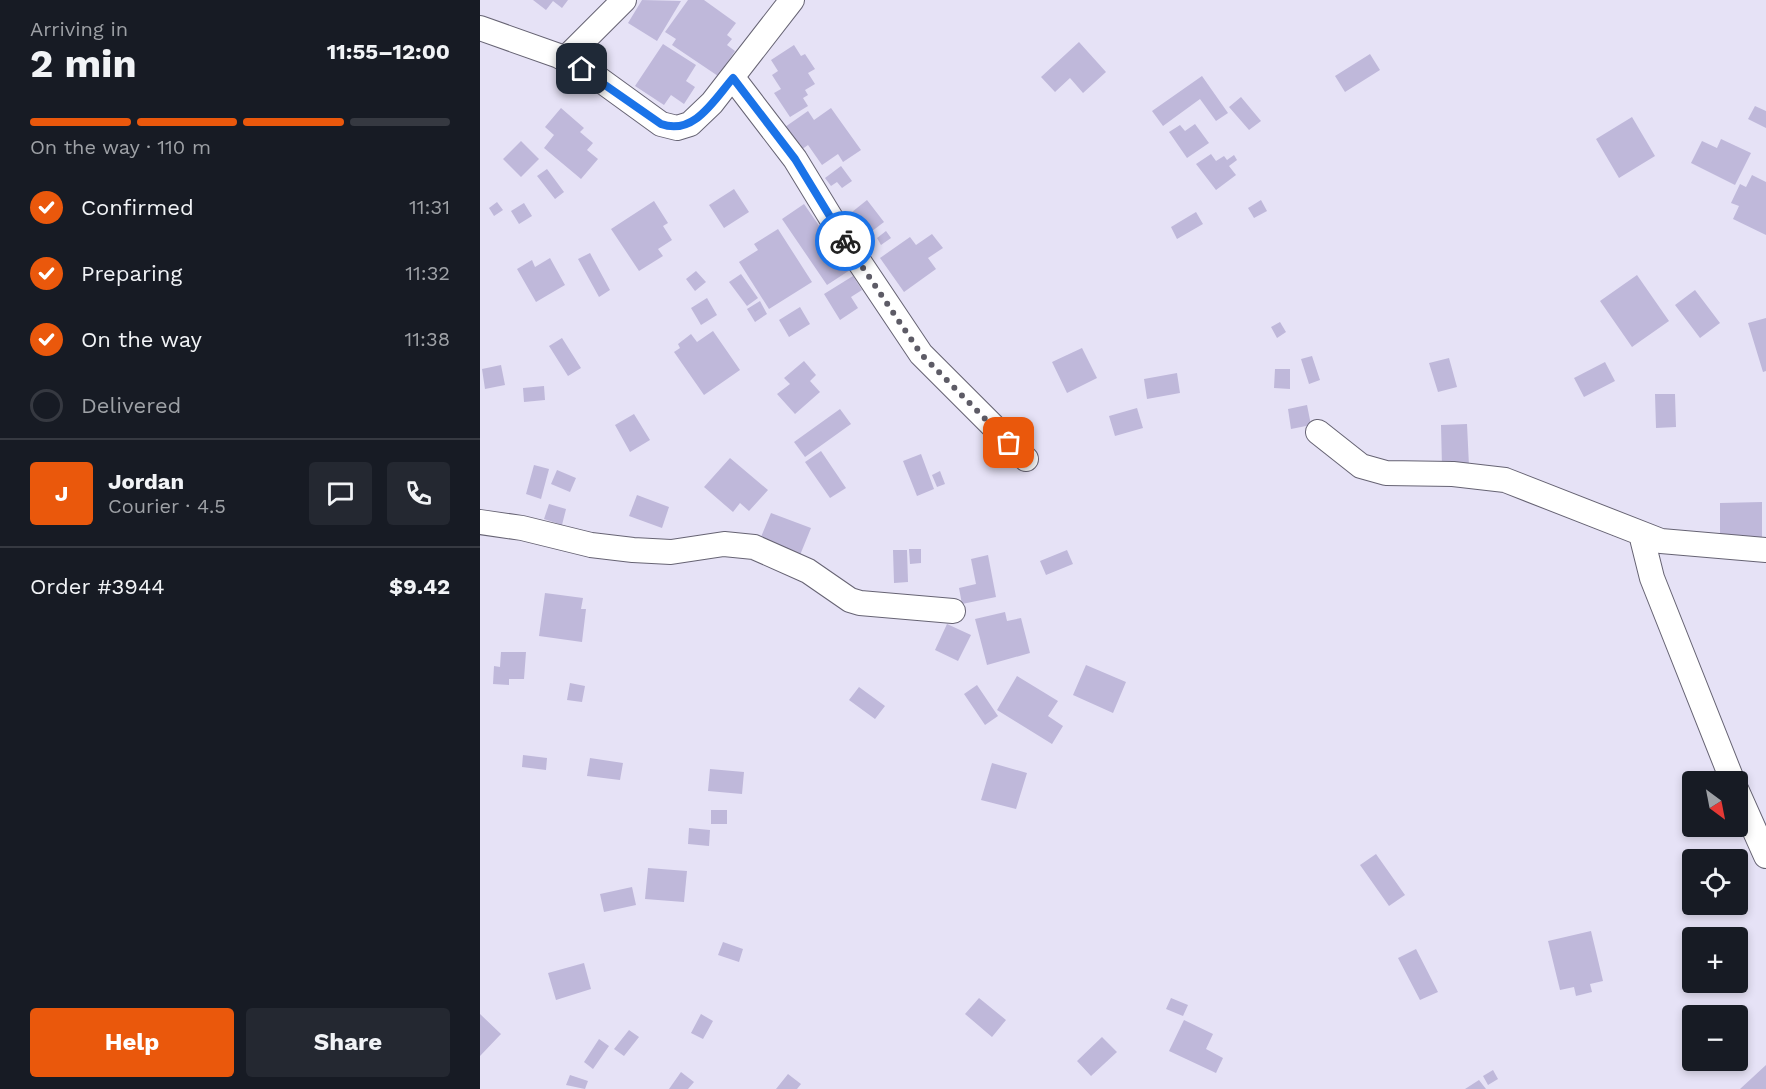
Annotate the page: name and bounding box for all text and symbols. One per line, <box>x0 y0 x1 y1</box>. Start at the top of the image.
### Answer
text: Arriving in <box>30 17 128 41</box>
text: 11:55–12:00 <box>327 39 450 64</box>
text: 2 min <box>30 41 137 86</box>
pin <box>556 43 607 94</box>
icon: home <box>565 52 598 85</box>
text: On the way · 110 m <box>30 135 211 159</box>
icon: check <box>30 191 63 224</box>
text: Confirmed <box>81 195 194 220</box>
text: 11:31 <box>409 195 450 219</box>
courier <box>815 211 875 271</box>
icon: bike <box>829 225 862 258</box>
icon: check <box>30 257 63 290</box>
text: Preparing <box>81 261 182 286</box>
text: 11:32 <box>405 261 450 285</box>
icon: check <box>30 323 63 356</box>
text: On the way <box>81 327 202 352</box>
text: 11:38 <box>405 327 450 351</box>
text: Delivered <box>81 393 181 418</box>
pin <box>983 417 1034 468</box>
icon: bag <box>992 426 1025 459</box>
button: chat <box>309 462 372 525</box>
button: phone <box>387 462 450 525</box>
text: Jordan <box>108 469 184 494</box>
text: J <box>55 481 68 506</box>
text: Courier · 4.5 <box>108 494 226 518</box>
text: Order #3944 <box>30 574 165 599</box>
text: $9.42 <box>389 574 450 599</box>
north arrow <box>1682 771 1748 837</box>
map controls <box>1682 771 1748 1071</box>
button: locate <box>1682 849 1748 915</box>
button: + <box>1682 927 1748 993</box>
button: − <box>1682 1005 1748 1071</box>
button: Help <box>30 1008 234 1077</box>
button: Share <box>246 1008 450 1077</box>

